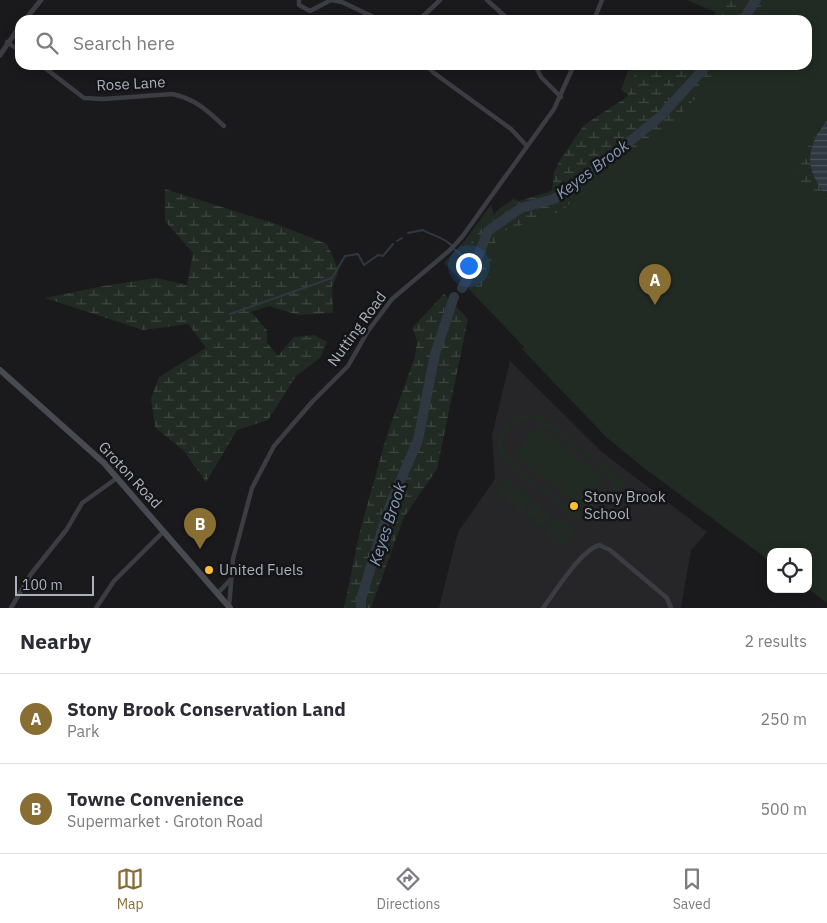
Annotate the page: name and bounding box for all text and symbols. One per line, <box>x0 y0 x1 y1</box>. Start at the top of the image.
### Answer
search box <box>15 15 812 70</box>
icon: search <box>33 29 61 57</box>
text: Search here <box>73 31 175 55</box>
street label: Rose Lane <box>96 72 166 95</box>
water label: Keyes Brook <box>552 135 633 203</box>
your location <box>456 253 482 279</box>
pin: A <box>639 264 671 305</box>
street label: Nutting Road <box>323 288 390 370</box>
street label: Groton Road <box>95 437 166 512</box>
water label: Keyes Brook <box>364 479 410 568</box>
place label: Stony Brook School <box>584 487 666 523</box>
marker: Stony Brook School <box>568 500 580 512</box>
pin: B <box>184 508 216 549</box>
map controls <box>767 548 812 593</box>
button: locate <box>767 548 812 593</box>
place label: United Fuels <box>219 560 303 579</box>
marker: United Fuels <box>203 564 215 576</box>
scale bar <box>15 573 94 596</box>
text: 100 m <box>22 576 63 594</box>
text: Nearby <box>20 627 91 655</box>
text: 2 results <box>744 631 807 651</box>
text: Stony Brook Conservation Land <box>67 697 346 721</box>
text: A <box>31 709 41 729</box>
text: 250 m <box>760 709 807 729</box>
text: Park <box>67 721 99 741</box>
text: Towne Convenience <box>67 787 244 811</box>
text: B <box>31 799 41 819</box>
text: 500 m <box>760 799 807 819</box>
text: Supermarket · Groton Road <box>67 811 263 831</box>
tab: Map <box>116 865 144 913</box>
tab: Directions <box>377 865 440 913</box>
tab: Saved <box>673 865 711 913</box>

